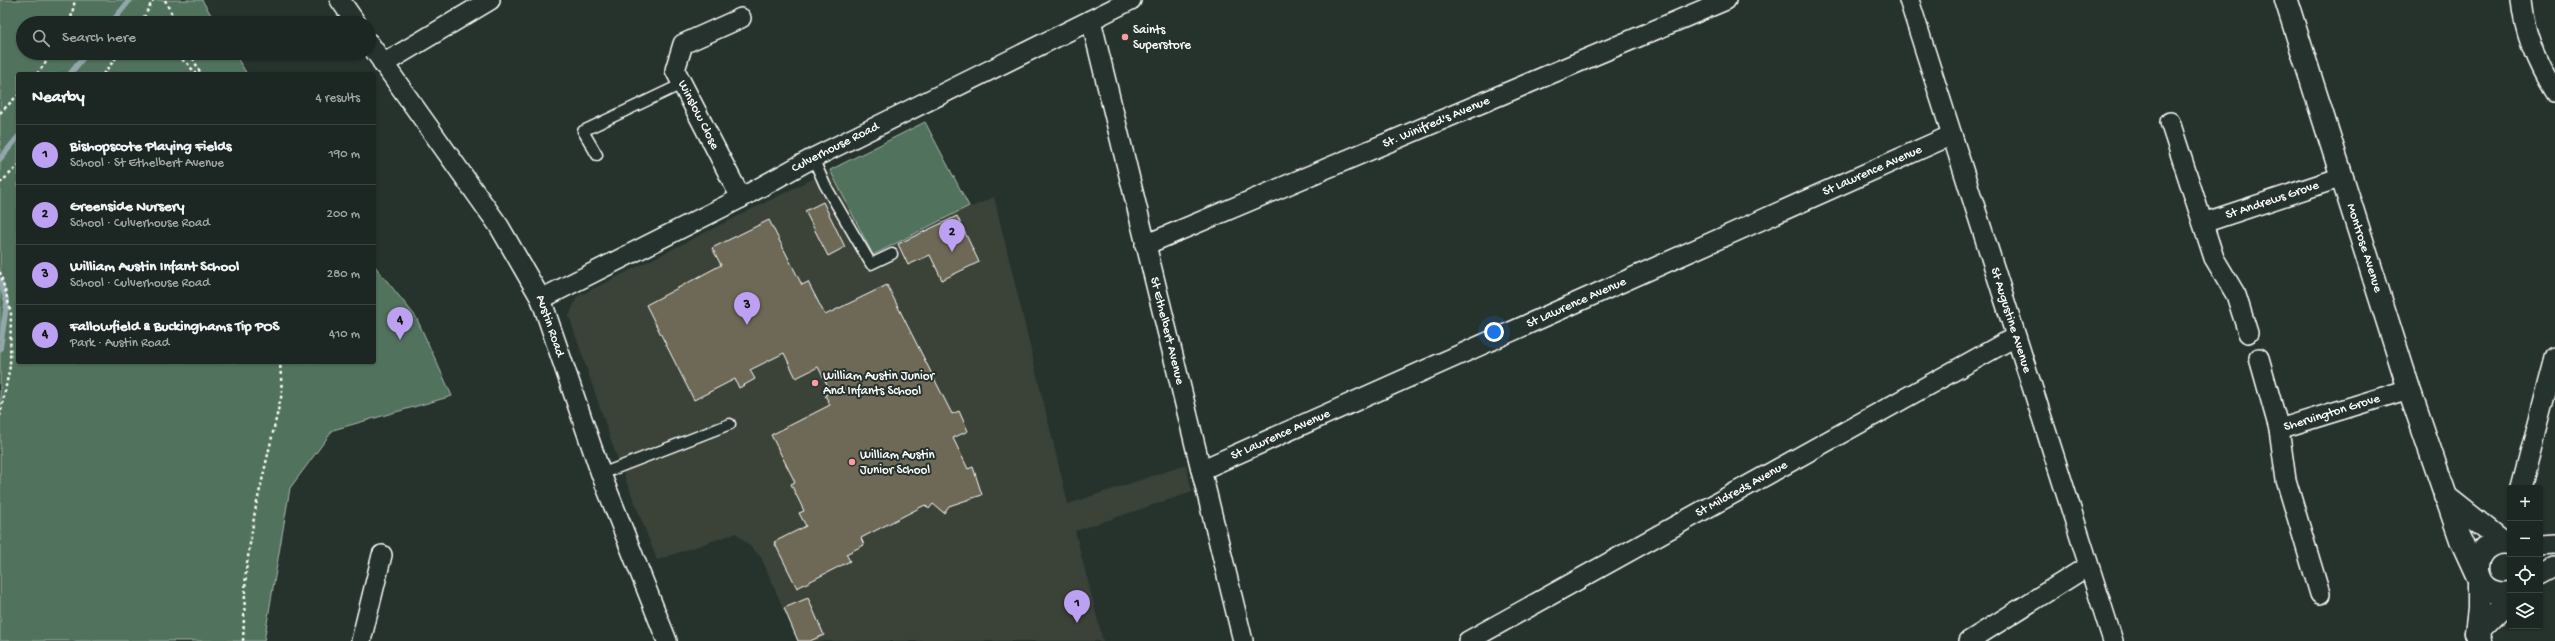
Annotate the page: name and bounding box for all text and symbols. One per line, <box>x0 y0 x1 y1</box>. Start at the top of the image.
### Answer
search box <box>16 16 376 60</box>
place label: Saints Superstore <box>1133 23 1191 53</box>
icon: search <box>30 27 52 49</box>
text: Search here <box>62 29 136 47</box>
marker: Saints Superstore <box>1120 32 1130 42</box>
street label: Winslow Close <box>674 78 722 152</box>
text: Nearby <box>32 88 85 108</box>
text: 4 results <box>316 91 360 106</box>
street label: St. Winifred's Avenue <box>1380 93 1492 151</box>
street label: Culverhouse Road <box>789 118 883 176</box>
text: Bishopscote Playing Fields <box>70 138 232 156</box>
street label: St Lawrence Avenue <box>1820 142 1925 199</box>
text: 1 <box>42 147 48 162</box>
text: 190 m <box>329 147 360 162</box>
text: School · St Ethelbert Avenue <box>70 156 224 171</box>
street label: St Andrews Grove <box>2224 178 2321 222</box>
text: Greenside Nursery <box>70 198 184 216</box>
street label: Montrose Avenue <box>2343 202 2386 294</box>
text: 2 <box>42 207 48 222</box>
text: 200 m <box>327 207 360 222</box>
text: School · Culverhouse Road <box>70 216 210 231</box>
pin: 2 <box>939 219 965 252</box>
text: William Austin Infant School <box>70 258 239 276</box>
street label: St Augustine Avenue <box>1987 266 2035 375</box>
text: 3 <box>42 267 48 282</box>
text: 280 m <box>327 267 360 282</box>
street label: St Lawrence Avenue <box>1524 274 1629 331</box>
text: School · Culverhouse Road <box>70 276 210 291</box>
street label: St Ethelbert Avenue <box>1147 276 1188 386</box>
street label: Austin Road <box>533 292 568 360</box>
pin: 3 <box>734 292 760 325</box>
pin: 4 <box>387 307 413 340</box>
text: Fallowfield & Buckinghams Tip POS <box>70 318 279 336</box>
your location <box>1484 322 1504 342</box>
text: 4 <box>42 327 48 342</box>
text: 410 m <box>329 327 360 342</box>
text: Park · Austin Road <box>70 336 169 351</box>
place label: William Austin Junior And Infants School <box>823 369 936 399</box>
marker: William Austin Junior And Infants School <box>810 378 820 388</box>
street label: Shervington Grove <box>2282 391 2382 435</box>
street label: St Lawrence Avenue <box>1228 406 1333 463</box>
place label: William Austin Junior School <box>860 448 936 478</box>
marker: William Austin Junior School <box>847 457 857 467</box>
street label: St Mildreds Avenue <box>1693 457 1790 520</box>
map controls <box>2507 485 2543 629</box>
button: + <box>2507 485 2543 521</box>
button: − <box>2507 521 2543 557</box>
button: locate <box>2507 557 2543 593</box>
pin: 1 <box>1064 590 1090 623</box>
button: layers <box>2507 593 2543 629</box>

